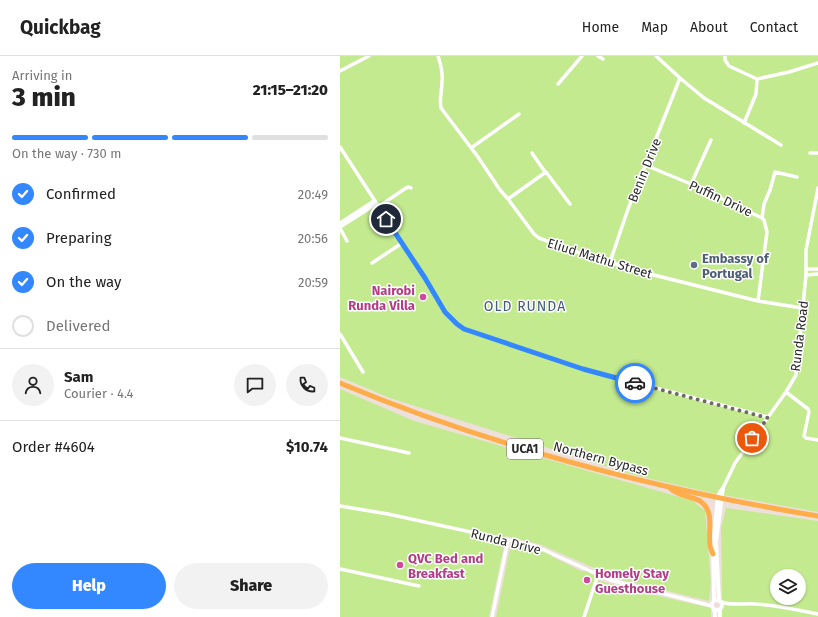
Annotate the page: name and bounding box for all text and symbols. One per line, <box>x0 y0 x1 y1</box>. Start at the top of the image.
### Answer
text: Quickbag <box>20 16 101 39</box>
text: Home <box>582 19 619 36</box>
text: Map <box>641 19 668 36</box>
text: About <box>690 19 728 36</box>
text: Contact <box>750 19 798 36</box>
text: Arriving in <box>12 68 72 83</box>
text: 21:15–21:20 <box>253 81 328 99</box>
text: 3 min <box>12 82 76 113</box>
street label: Benin Drive <box>625 136 664 204</box>
text: On the way · 730 m <box>12 146 121 161</box>
street label: Puffin Drive <box>687 177 755 220</box>
icon: check <box>12 183 34 205</box>
text: Confirmed <box>46 185 116 203</box>
text: 20:49 <box>298 187 328 202</box>
pin <box>369 202 403 236</box>
icon: home <box>375 208 397 230</box>
icon: check <box>12 227 34 249</box>
text: Preparing <box>46 229 111 247</box>
text: 20:56 <box>298 231 328 246</box>
street label: Eliud Mathu Street <box>546 235 654 282</box>
place label: Embassy of Portugal <box>702 251 770 281</box>
marker: Embassy of Portugal <box>689 260 699 270</box>
icon: check <box>12 271 34 293</box>
text: On the way <box>46 273 121 291</box>
text: 20:59 <box>298 275 328 290</box>
place label: Nairobi Runda Villa <box>348 283 415 313</box>
marker: Nairobi Runda Villa <box>418 292 428 302</box>
district label: OLD RUNDA <box>484 298 566 315</box>
street label: Runda Road <box>788 300 811 372</box>
text: Delivered <box>46 317 110 335</box>
courier <box>615 363 655 403</box>
button: person <box>12 364 54 406</box>
button: chat <box>234 364 276 406</box>
button: phone <box>286 364 328 406</box>
text: Sam <box>64 368 93 386</box>
icon: car <box>624 372 646 394</box>
text: Courier · 4.4 <box>64 386 134 401</box>
pin <box>735 421 769 455</box>
icon: bag <box>741 427 763 449</box>
text: Order #4604 <box>12 438 95 456</box>
text: $10.74 <box>286 438 328 456</box>
road number: UCA1 <box>507 439 543 459</box>
street label: Northern Bypass <box>552 439 650 478</box>
street label: Runda Drive <box>469 526 543 557</box>
place label: QVC Bed and Breakfast <box>408 551 483 581</box>
marker: QVC Bed and Breakfast <box>395 560 405 570</box>
button: Help <box>12 563 166 609</box>
button: Share <box>174 563 328 609</box>
place label: Homely Stay Guesthouse <box>595 566 669 596</box>
map controls <box>770 569 806 605</box>
button: layers <box>770 569 806 605</box>
marker: Homely Stay Guesthouse <box>582 575 592 585</box>

